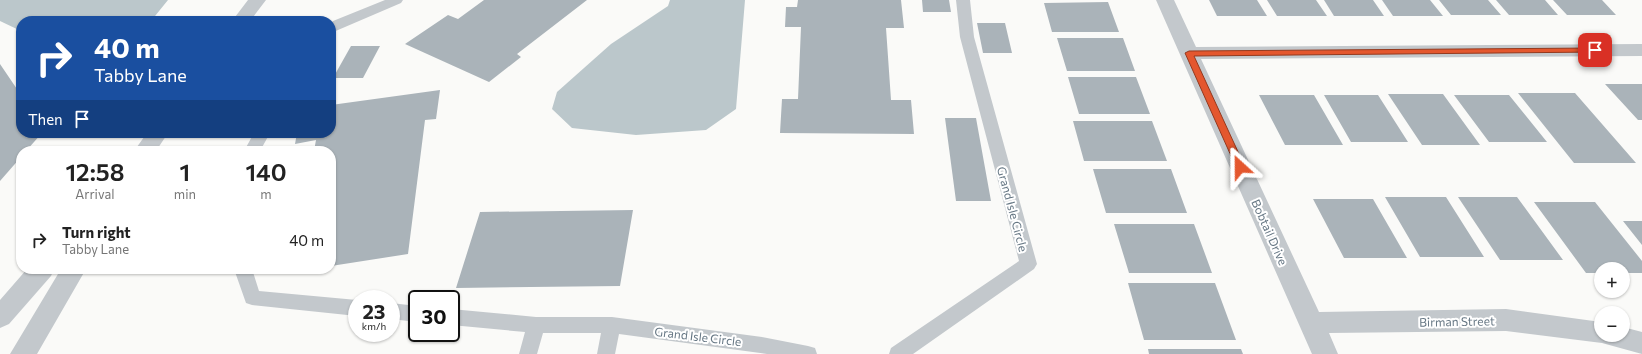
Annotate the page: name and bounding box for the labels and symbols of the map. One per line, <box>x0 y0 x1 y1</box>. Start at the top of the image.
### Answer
pin <box>1578 33 1612 67</box>
position arrow <box>1219 146 1261 188</box>
street label: Grand Isle Circle <box>995 165 1031 253</box>
street label: Bobtail Drive <box>1249 197 1291 267</box>
speed limit sign: 30 <box>408 290 460 342</box>
street label: Birman Street <box>1419 313 1495 329</box>
street label: Grand Isle Circle <box>654 324 742 348</box>

